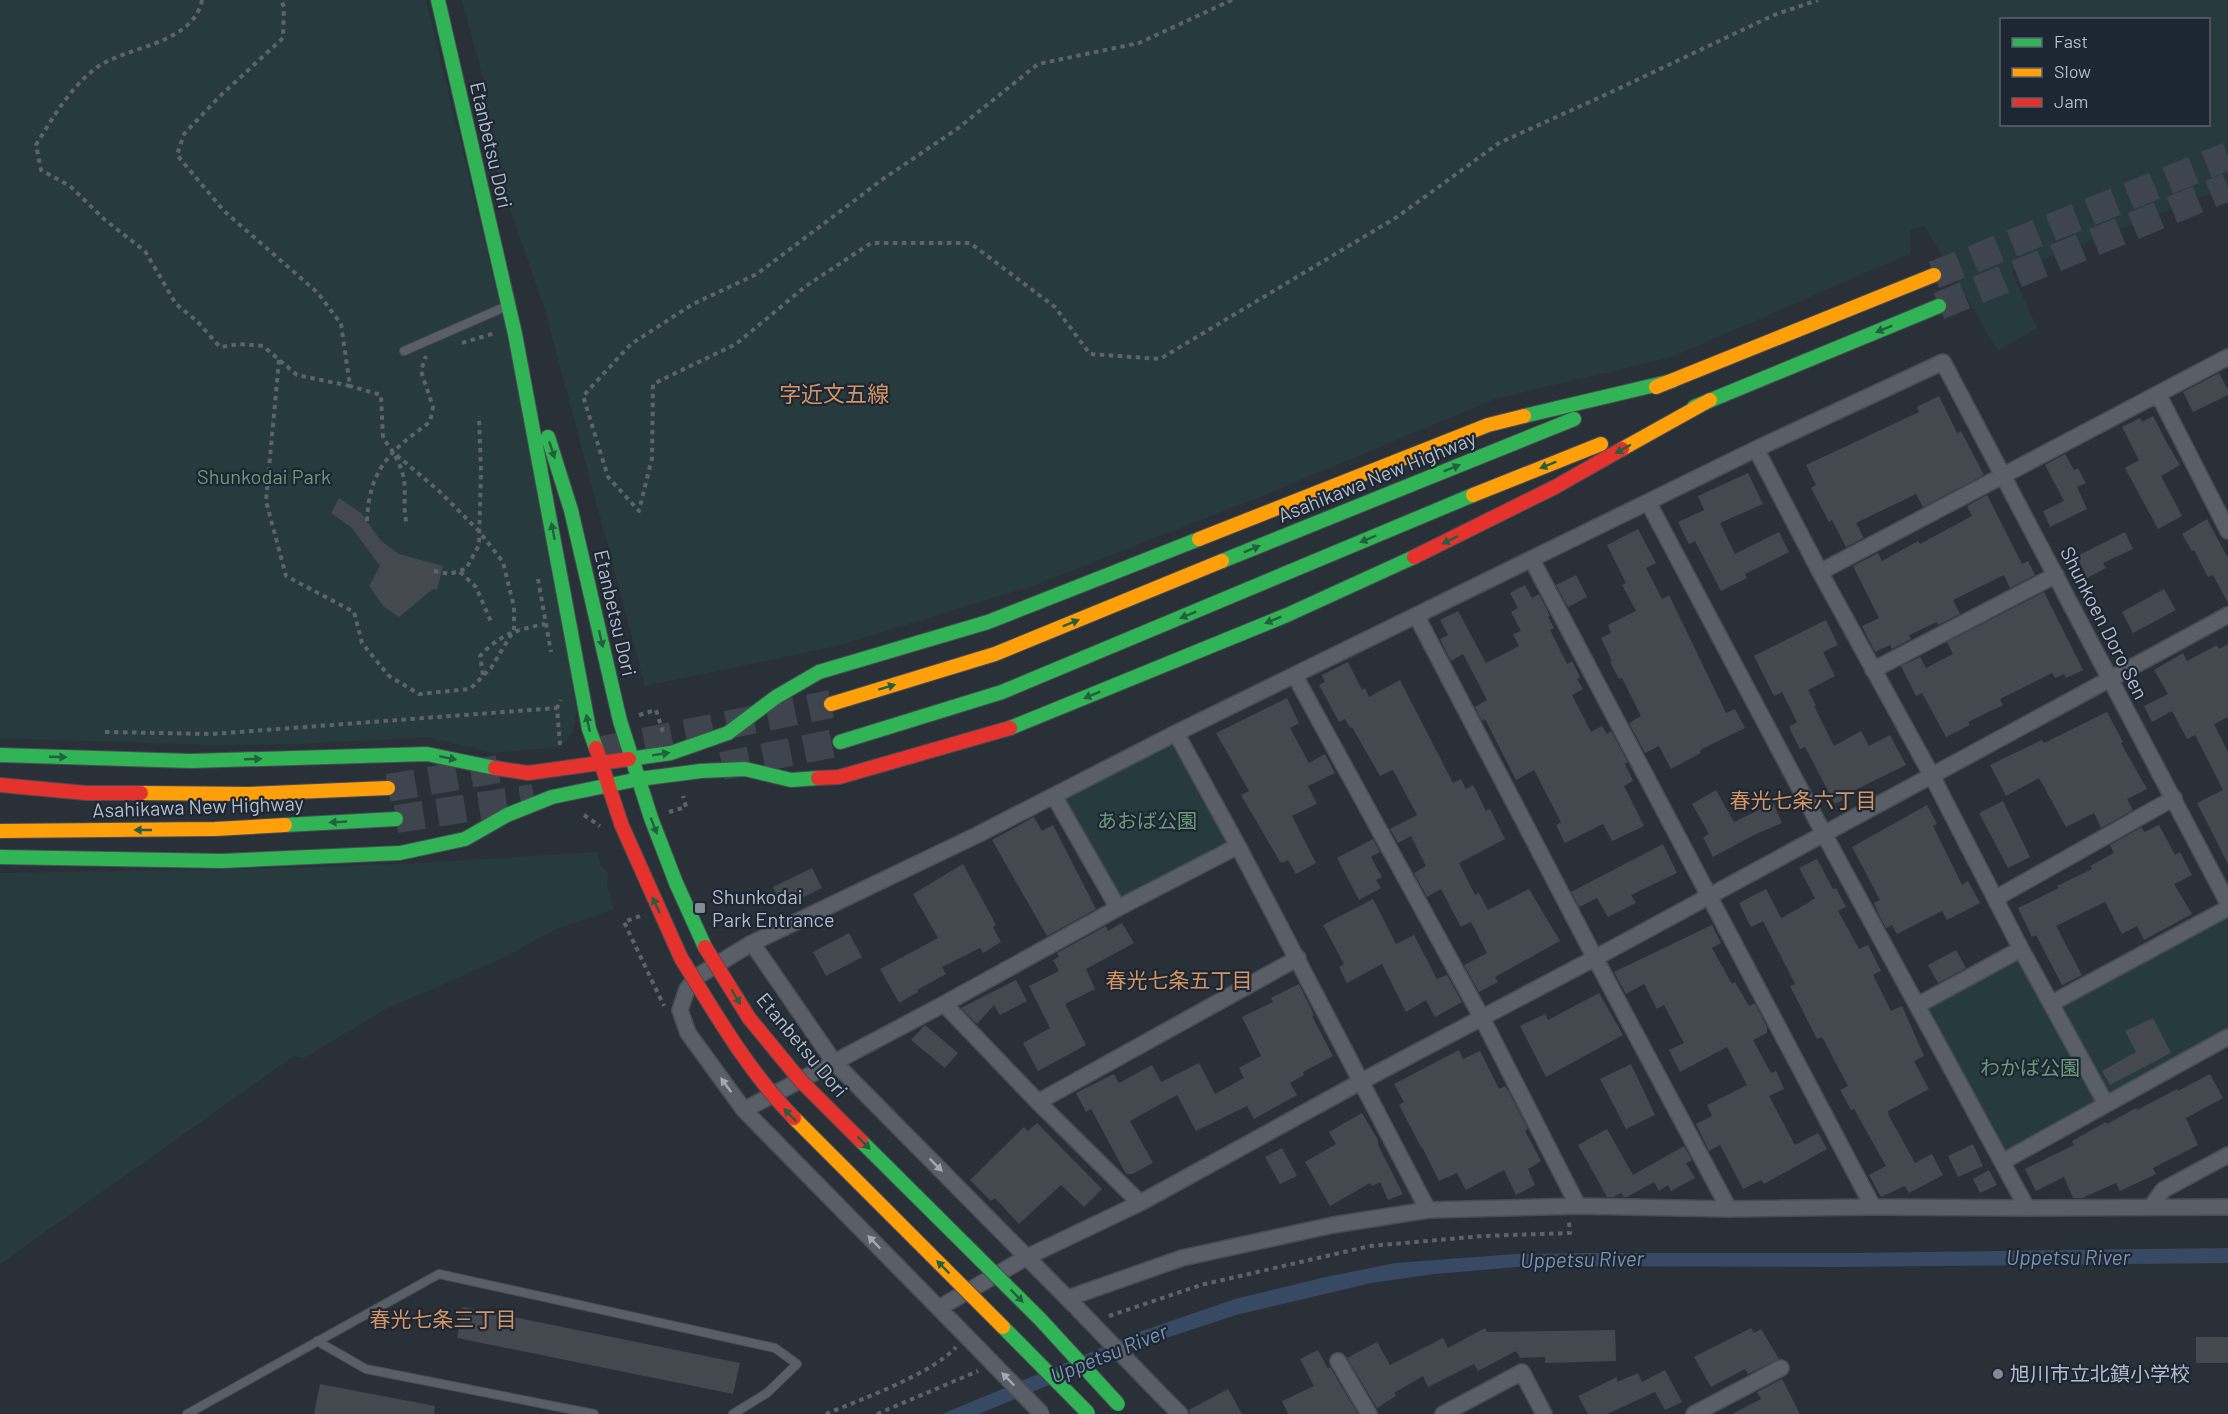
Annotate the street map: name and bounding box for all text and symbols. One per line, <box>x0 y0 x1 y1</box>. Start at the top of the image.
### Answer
legend <box>2000 18 2210 126</box>
text: Fast <box>2054 30 2088 52</box>
text: Slow <box>2054 60 2091 82</box>
street label: Etanbetsu Dori <box>466 79 518 210</box>
text: Jam <box>2054 90 2088 112</box>
one-way arrow <box>1875 324 1893 334</box>
district label: 字近文五線 <box>779 380 889 406</box>
street label: Asahikawa New Highway <box>1274 425 1479 527</box>
one-way arrow <box>548 441 557 459</box>
one-way arrow <box>1614 444 1631 454</box>
one-way arrow <box>1539 460 1557 470</box>
one-way arrow <box>1443 463 1461 472</box>
park label: Shunkodai Park <box>197 464 331 488</box>
one-way arrow <box>548 521 557 540</box>
one-way arrow <box>1358 534 1376 544</box>
one-way arrow <box>1442 536 1459 545</box>
street label: Shunkoen Doro Sen <box>2056 542 2154 703</box>
one-way arrow <box>1243 544 1261 554</box>
street label: Etanbetsu Dori <box>590 547 642 678</box>
one-way arrow <box>1179 611 1197 620</box>
one-way arrow <box>1263 615 1281 625</box>
one-way arrow <box>1063 618 1081 628</box>
one-way arrow <box>597 629 606 648</box>
one-way arrow <box>878 682 896 691</box>
one-way arrow <box>1083 690 1101 700</box>
one-way arrow <box>583 713 592 732</box>
one-way arrow <box>652 750 671 759</box>
one-way arrow <box>49 752 68 762</box>
one-way arrow <box>439 754 457 764</box>
one-way arrow <box>244 755 263 764</box>
district label: 春光七条六丁目 <box>1730 787 1877 812</box>
street label: Asahikawa New Highway <box>92 790 304 822</box>
park label: あおば公園 <box>1097 808 1197 832</box>
one-way arrow <box>650 817 659 835</box>
one-way arrow <box>329 818 348 827</box>
one-way arrow <box>134 825 153 835</box>
place label: Shunkodai Park Entrance <box>712 884 835 931</box>
one-way arrow <box>651 897 660 914</box>
marker: Shunkodai Park Entrance <box>693 901 707 915</box>
district label: 春光七条五丁目 <box>1106 967 1253 992</box>
street label: Etanbetsu Dori <box>752 987 853 1101</box>
one-way arrow <box>730 989 741 1005</box>
park label: わかば公園 <box>1980 1055 2080 1079</box>
one-way arrow <box>720 1077 732 1093</box>
one-way arrow <box>784 1108 798 1122</box>
one-way arrow <box>857 1136 871 1150</box>
one-way arrow <box>928 1158 943 1172</box>
one-way arrow <box>867 1235 881 1250</box>
water label: Uppetsu River <box>2006 1244 2130 1269</box>
water label: Uppetsu River <box>1520 1245 1645 1272</box>
one-way arrow <box>936 1260 950 1275</box>
one-way arrow <box>1009 1288 1023 1302</box>
district label: 春光七条三丁目 <box>370 1306 517 1331</box>
water label: Uppetsu River <box>1046 1318 1171 1387</box>
place label: 旭川市立北鎮小学校 <box>2010 1361 2190 1385</box>
marker: 旭川市立北鎮小学校 <box>1991 1367 2005 1381</box>
one-way arrow <box>1001 1372 1015 1386</box>

